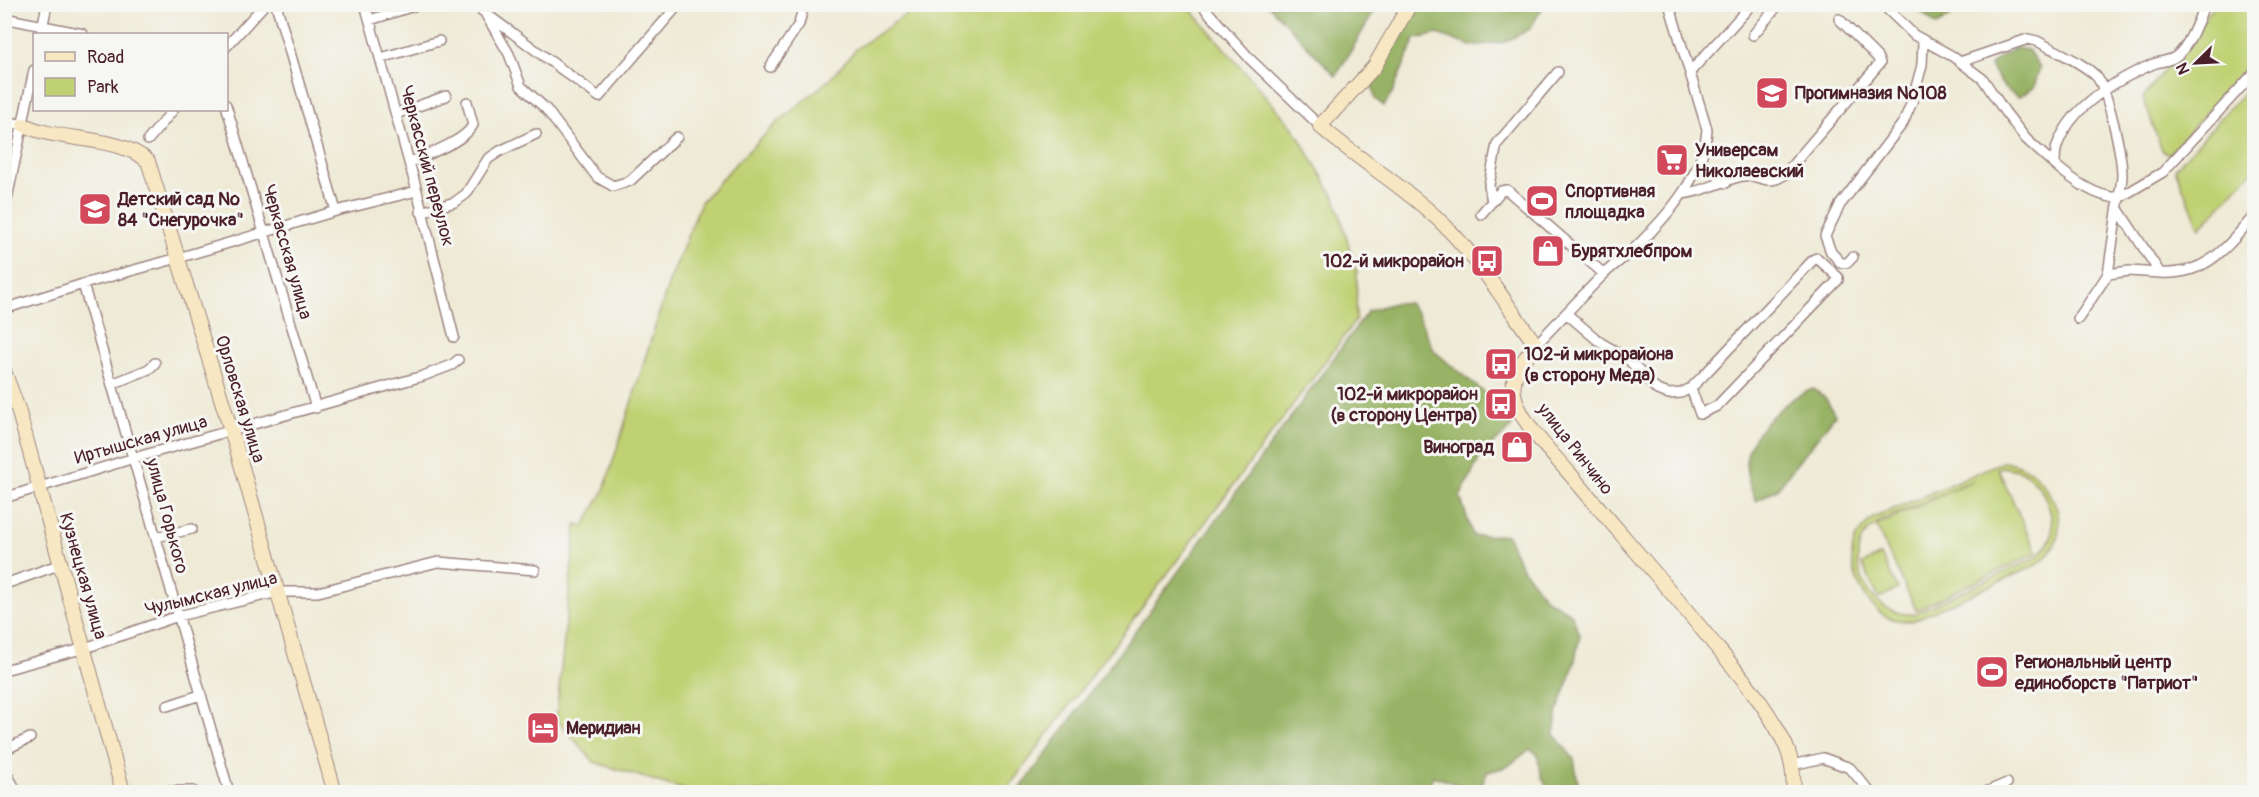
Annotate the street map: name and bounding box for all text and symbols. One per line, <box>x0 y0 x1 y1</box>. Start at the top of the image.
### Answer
legend <box>33 33 228 111</box>
north arrow <box>2166 33 2226 93</box>
text: Road <box>87 46 124 69</box>
text: N <box>2172 60 2195 78</box>
school or university icon: Прогимназия №108 <box>1754 75 1790 111</box>
text: Park <box>87 76 119 99</box>
place label: Прогимназия №108 <box>1795 82 1947 105</box>
street label: Черкасский переулок <box>394 83 460 249</box>
place label: Универсам Николаевский <box>1695 139 1804 183</box>
supermarket icon: Универсам Николаевский <box>1654 142 1690 178</box>
place label: Спортивная площадка <box>1565 180 1655 224</box>
street label: Черкасская улица <box>257 182 317 322</box>
sports icon: Спортивная площадка <box>1524 183 1560 219</box>
place label: Детский сад № 84 "Снегурочка" <box>117 188 244 232</box>
school or university icon: Детский сад № 84 "Снегурочка" <box>77 191 113 227</box>
shop icon: Бурятхлебпром <box>1530 233 1566 269</box>
place label: Бурятхлебпром <box>1571 240 1692 263</box>
bus stop icon: 102-й микрорайон <box>1469 243 1505 279</box>
place label: 102-й микрорайон <box>1323 250 1464 273</box>
street label: Орловская улица <box>210 333 270 465</box>
place label: 102-й микрорайона (в сторону Меда) <box>1524 343 1674 387</box>
bus stop icon: 102-й микрорайона (в сторону Меда) <box>1483 346 1519 382</box>
place label: 102-й микрорайон (в сторону Центра) <box>1330 383 1478 427</box>
bus stop icon: 102-й микрорайон (в сторону Центра) <box>1483 386 1519 422</box>
street label: улица Ринчино <box>1531 398 1618 500</box>
street label: Иртышская улица <box>72 410 210 470</box>
shop icon: Виноград <box>1499 429 1535 465</box>
place label: Виноград <box>1423 436 1494 459</box>
street label: улица Горького <box>140 455 194 577</box>
street label: Кузнецкая улица <box>54 510 112 642</box>
street label: Чулымская улица <box>143 566 279 622</box>
place label: Региональный центр единоборств "Патриот" <box>2014 651 2198 695</box>
sports icon: Региональный центр единоборств "Патриот" <box>1974 654 2010 690</box>
hotel icon: Меридиан <box>525 710 561 746</box>
place label: Меридиан <box>566 717 641 740</box>

